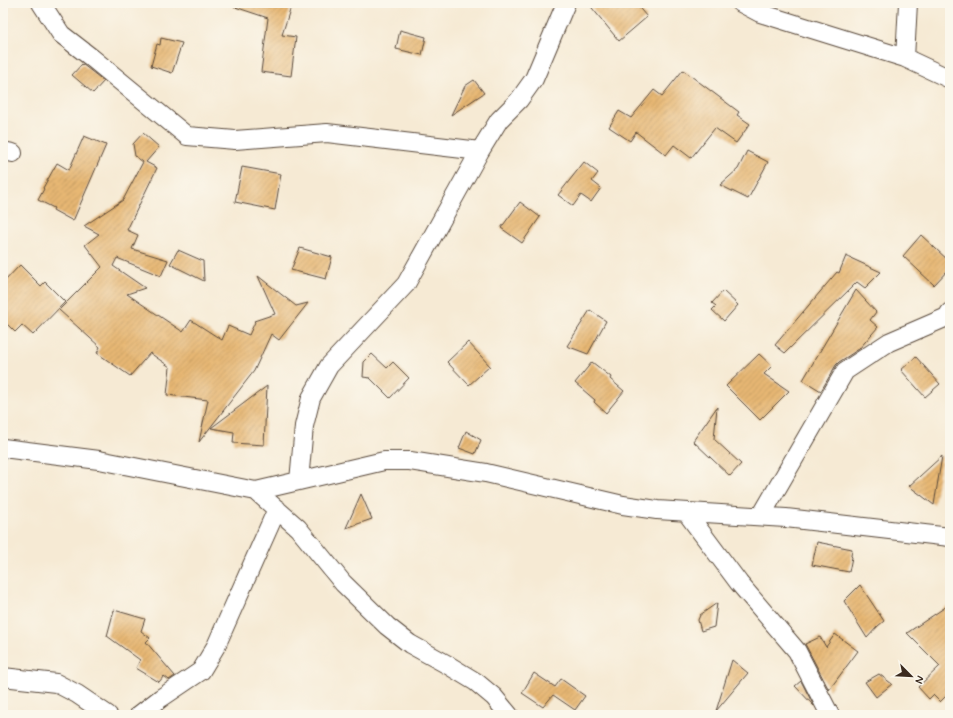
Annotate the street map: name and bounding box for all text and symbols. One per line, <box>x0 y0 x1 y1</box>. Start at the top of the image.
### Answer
north arrow <box>891 656 931 696</box>
text: N <box>911 673 927 686</box>

